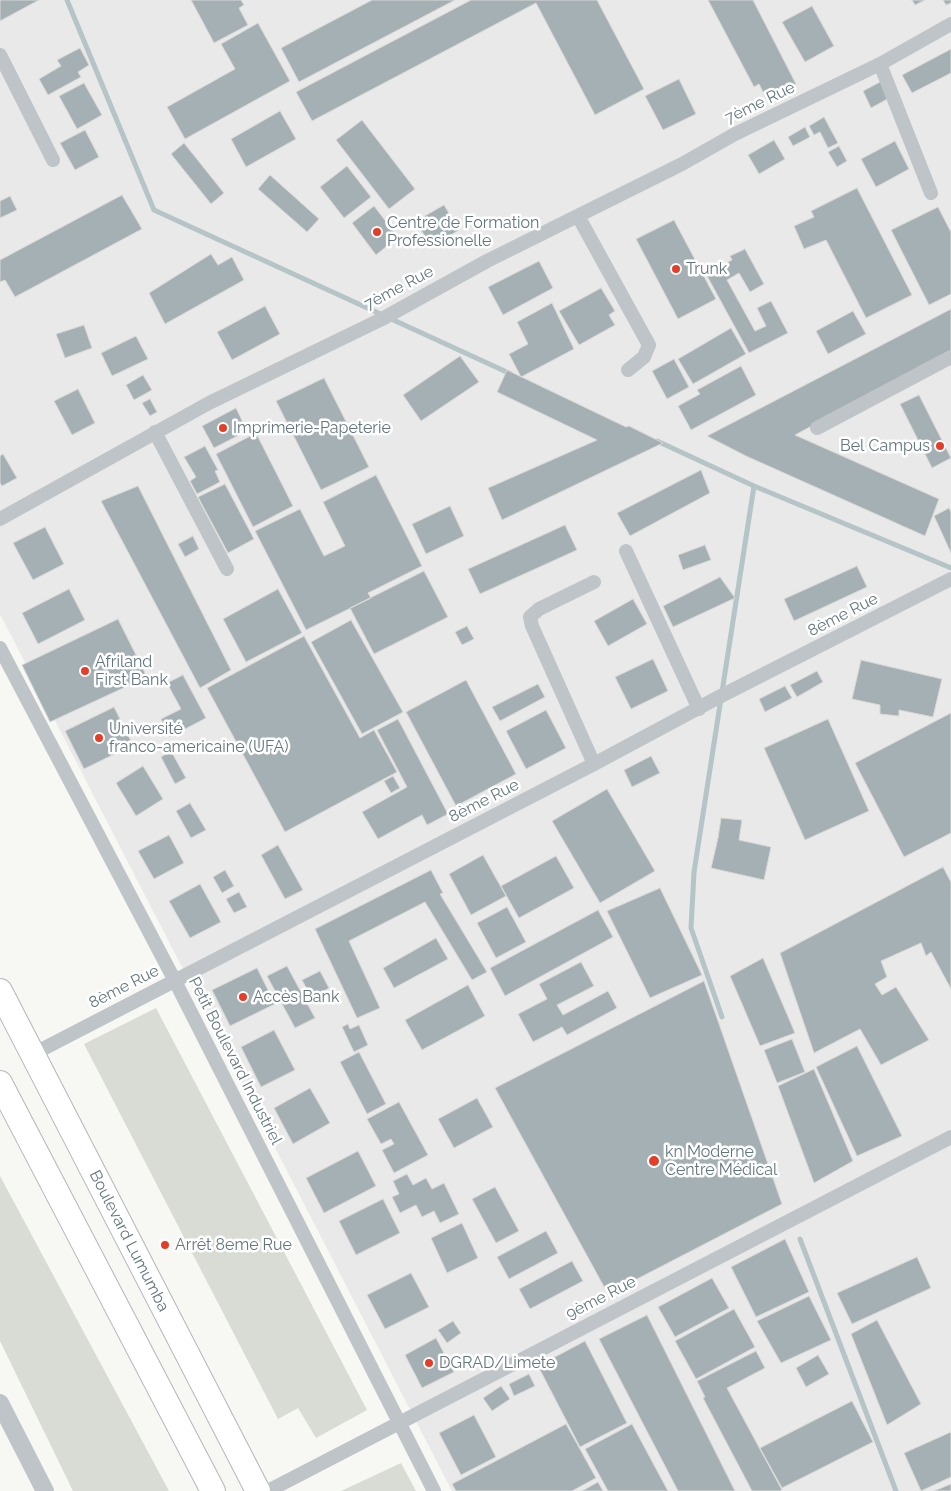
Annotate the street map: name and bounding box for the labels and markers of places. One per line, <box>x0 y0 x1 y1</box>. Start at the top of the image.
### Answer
place label: Centre de Formation Professionelle <box>387 213 539 251</box>
marker: Centre de Formation Professionelle <box>371 226 383 238</box>
place label: Trunk <box>686 259 727 279</box>
marker: Trunk <box>670 263 682 275</box>
place label: Imprimerie-Papeterie <box>233 418 391 438</box>
marker: Imprimerie-Papeterie <box>217 422 229 434</box>
place label: Bel Campus <box>840 436 930 456</box>
marker: Bel Campus <box>934 440 946 452</box>
place label: Afriland First Bank <box>95 652 168 690</box>
marker: Afriland First Bank <box>79 665 91 677</box>
place label: Université franco-americaine (UFA) <box>109 719 289 757</box>
marker: Université franco-americaine (UFA) <box>93 732 105 744</box>
place label: Accès Bank <box>253 987 339 1007</box>
marker: Accès Bank <box>237 991 249 1003</box>
place label: kn Moderne Centre Médical <box>665 1142 777 1180</box>
marker: kn Moderne Centre Médical <box>647 1154 661 1168</box>
place label: Arrêt 8eme Rue <box>175 1235 292 1255</box>
marker: Arrêt 8eme Rue <box>159 1239 171 1251</box>
place label: DGRAD/Limete <box>439 1353 555 1373</box>
marker: DGRAD/Limete <box>423 1357 435 1369</box>

